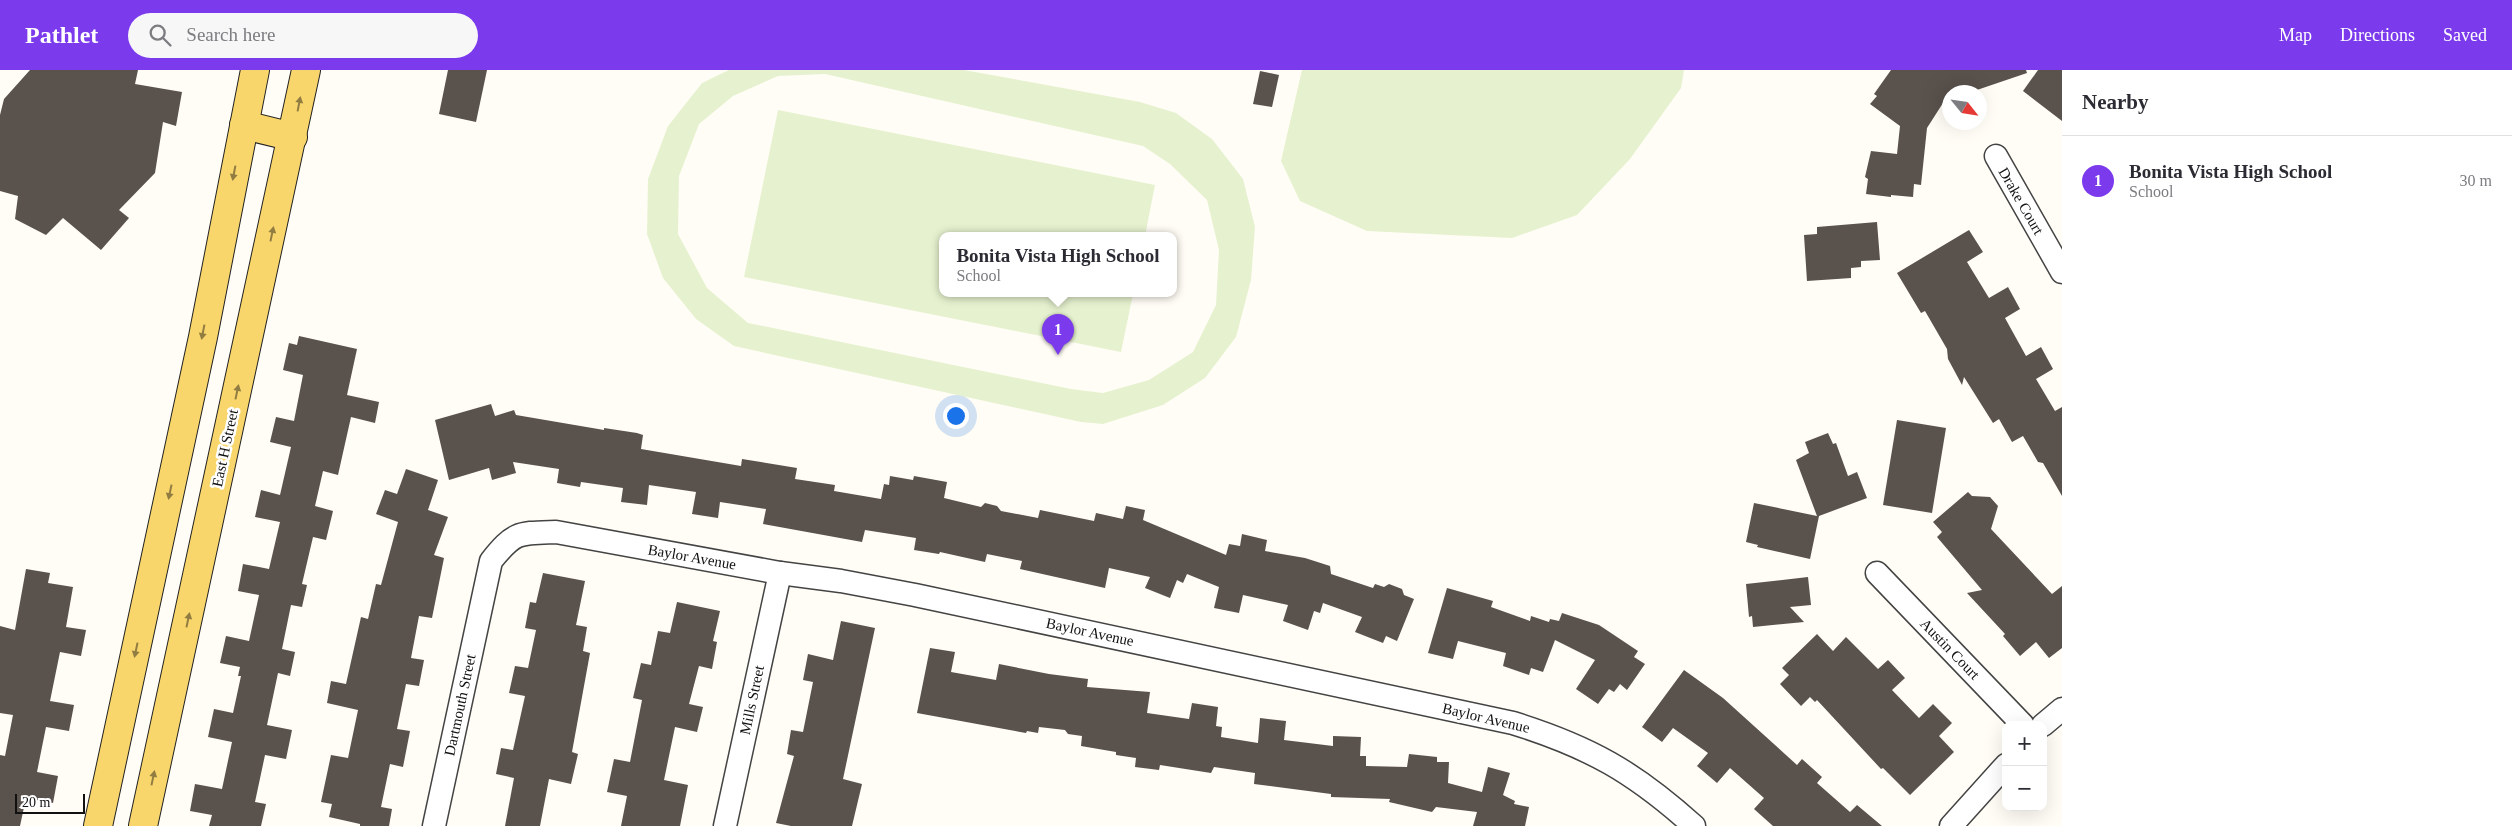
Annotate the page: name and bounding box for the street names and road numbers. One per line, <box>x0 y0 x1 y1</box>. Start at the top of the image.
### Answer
street label: Drake Court <box>1995 165 2047 238</box>
street label: East H Street <box>209 407 241 488</box>
street label: Baylor Avenue <box>647 541 738 573</box>
street label: Baylor Avenue <box>1045 615 1136 649</box>
street label: Austin Court <box>1917 615 1983 683</box>
street label: Dartmouth Street <box>441 652 479 757</box>
street label: Mills Street <box>737 663 767 736</box>
street label: Baylor Avenue <box>1441 700 1532 736</box>

